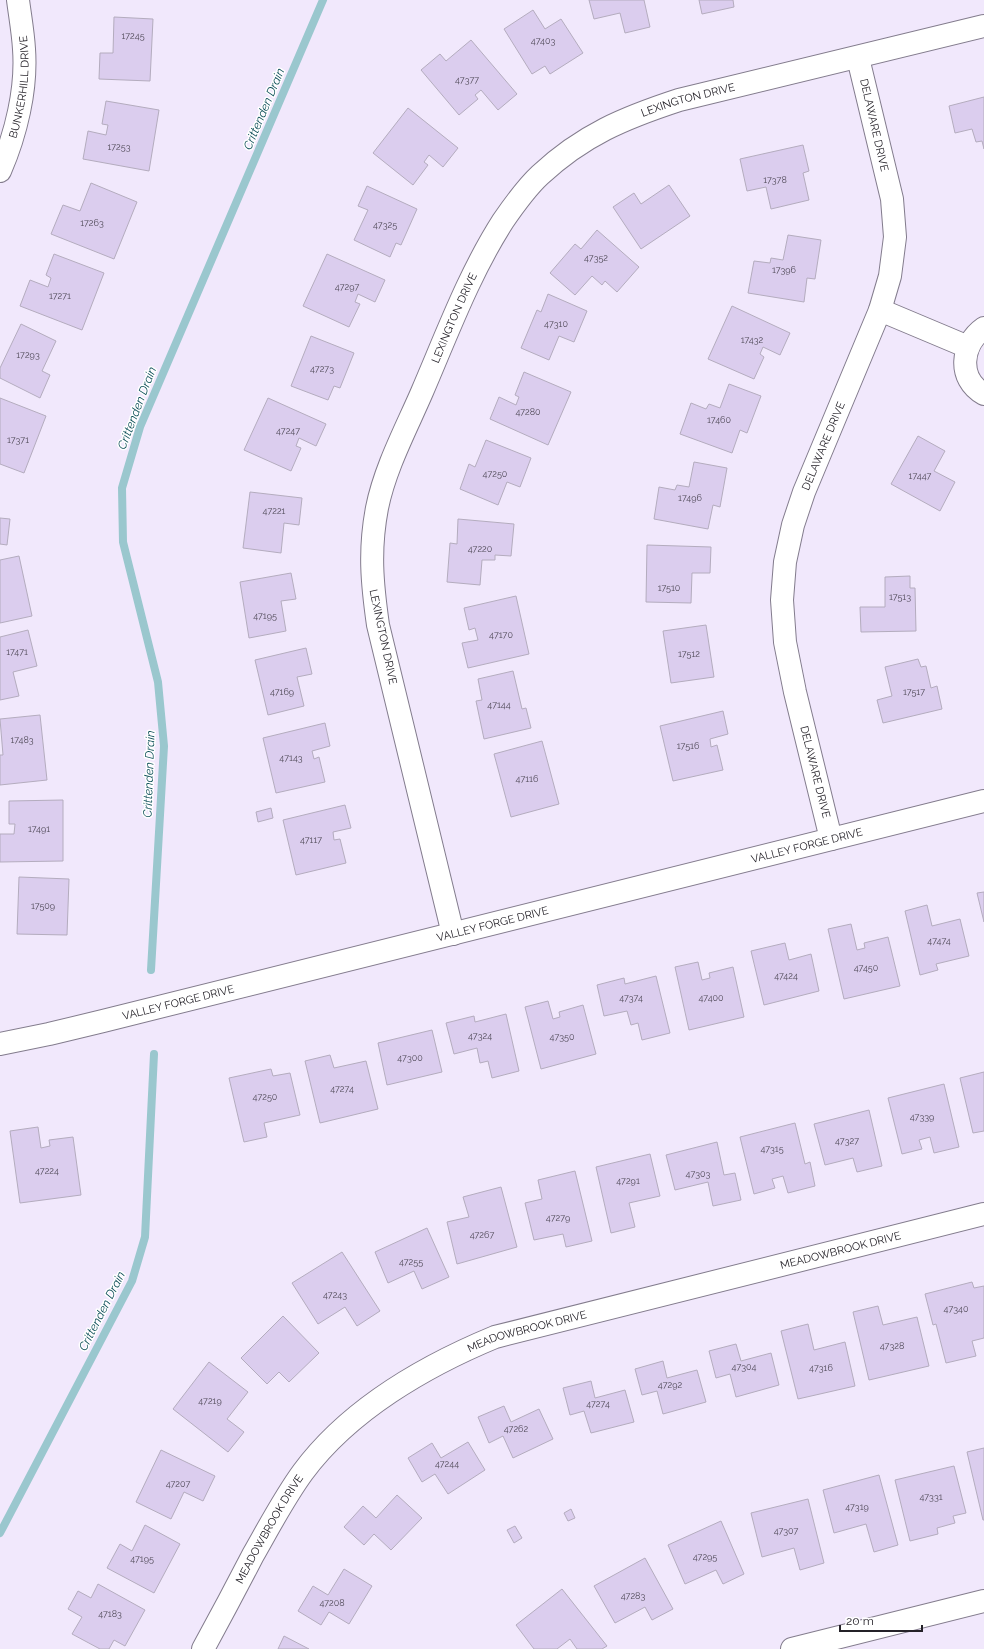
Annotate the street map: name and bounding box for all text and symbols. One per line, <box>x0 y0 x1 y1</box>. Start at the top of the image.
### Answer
house number: 17245 <box>121 31 145 41</box>
street label: BUNKERHILL DRIVE <box>6 35 31 140</box>
house number: 47403 <box>531 36 555 46</box>
water label: Crittenden Drain <box>241 66 288 152</box>
house number: 47377 <box>455 75 479 85</box>
street label: DELAWARE DRIVE <box>857 77 891 173</box>
street label: LEXINGTON DRIVE <box>639 80 737 119</box>
house number: 17253 <box>107 142 131 152</box>
house number: 17378 <box>763 175 787 185</box>
house number: 17263 <box>80 218 104 228</box>
house number: 47325 <box>373 220 397 230</box>
house number: 47352 <box>584 253 608 263</box>
house number: 17396 <box>772 265 797 275</box>
street label: LEXINGTON DRIVE <box>429 270 480 365</box>
house number: 47297 <box>335 282 359 292</box>
house number: 17271 <box>49 291 71 301</box>
house number: 47310 <box>544 319 568 329</box>
house number: 17432 <box>741 335 764 345</box>
house number: 17293 <box>16 350 40 360</box>
water label: Crittenden Drain <box>115 364 159 451</box>
house number: 47273 <box>310 364 334 374</box>
street label: DELAWARE DRIVE <box>799 400 848 492</box>
house number: 47280 <box>515 407 541 417</box>
house number: 17460 <box>707 415 731 425</box>
house number: 47247 <box>276 426 300 436</box>
house number: 17371 <box>7 435 29 445</box>
house number: 47250 <box>483 469 508 479</box>
house number: 17447 <box>909 471 932 481</box>
house number: 17496 <box>678 493 702 503</box>
house number: 47221 <box>263 506 286 516</box>
house number: 47220 <box>468 544 493 554</box>
house number: 17510 <box>658 583 681 593</box>
street label: LEXINGTON DRIVE <box>367 588 399 686</box>
house number: 17513 <box>889 592 911 602</box>
house number: 47195 <box>253 611 277 621</box>
house number: 47170 <box>489 630 513 640</box>
house number: 17471 <box>6 647 28 657</box>
house number: 17512 <box>678 649 700 659</box>
house number: 47169 <box>270 687 294 697</box>
house number: 17517 <box>903 687 925 697</box>
house number: 47144 <box>487 700 511 710</box>
street label: DELAWARE DRIVE <box>797 724 833 820</box>
water label: Crittenden Drain <box>140 730 158 818</box>
house number: 17483 <box>10 735 34 745</box>
house number: 17516 <box>677 741 700 751</box>
house number: 47143 <box>279 753 303 763</box>
house number: 47116 <box>516 774 539 784</box>
house number: 17491 <box>28 824 50 834</box>
street label: VALLEY FORGE DRIVE <box>750 825 864 865</box>
house number: 47117 <box>300 835 322 845</box>
house number: 17509 <box>31 901 55 911</box>
street label: VALLEY FORGE DRIVE <box>435 903 550 944</box>
house number: 47474 <box>927 936 951 946</box>
house number: 47450 <box>854 963 879 973</box>
house number: 47424 <box>774 971 798 981</box>
street label: VALLEY FORGE DRIVE <box>121 982 236 1022</box>
house number: 47374 <box>619 993 643 1003</box>
house number: 47400 <box>698 993 724 1003</box>
house number: 47324 <box>468 1031 492 1041</box>
house number: 47350 <box>550 1032 575 1042</box>
house number: 47300 <box>397 1053 423 1063</box>
house number: 47274 <box>330 1084 354 1094</box>
house number: 47250 <box>253 1092 278 1102</box>
house number: 47339 <box>910 1112 934 1122</box>
house number: 47327 <box>835 1136 859 1146</box>
house number: 47315 <box>760 1144 784 1154</box>
house number: 47224 <box>35 1166 59 1176</box>
house number: 47303 <box>686 1169 711 1179</box>
house number: 47291 <box>616 1176 640 1186</box>
house number: 47279 <box>546 1213 570 1223</box>
street label: MEADOWBROOK DRIVE <box>779 1229 902 1272</box>
house number: 47267 <box>470 1230 494 1240</box>
house number: 47255 <box>399 1257 423 1267</box>
water label: Crittenden Drain <box>76 1269 128 1353</box>
house number: 47243 <box>323 1290 347 1300</box>
house number: 47340 <box>944 1304 969 1314</box>
street label: MEADOWBROOK DRIVE <box>465 1308 588 1355</box>
house number: 47328 <box>880 1341 904 1351</box>
house number: 47304 <box>732 1362 757 1372</box>
house number: 47316 <box>809 1363 833 1373</box>
house number: 47292 <box>658 1380 682 1390</box>
house number: 47219 <box>198 1396 222 1406</box>
house number: 47274 <box>586 1399 610 1409</box>
house number: 47262 <box>504 1424 529 1434</box>
house number: 47244 <box>435 1459 459 1469</box>
street label: MEADOWBROOK DRIVE <box>233 1472 306 1586</box>
house number: 47207 <box>166 1479 190 1489</box>
house number: 47331 <box>919 1492 943 1502</box>
house number: 47319 <box>845 1502 869 1512</box>
house number: 47307 <box>774 1526 799 1536</box>
house number: 47295 <box>693 1552 717 1562</box>
house number: 47195 <box>130 1554 154 1564</box>
house number: 47283 <box>621 1591 645 1601</box>
house number: 47208 <box>319 1598 345 1608</box>
scale bar <box>840 1607 922 1633</box>
house number: 47183 <box>98 1609 122 1619</box>
text: 20 m <box>846 1614 874 1628</box>

